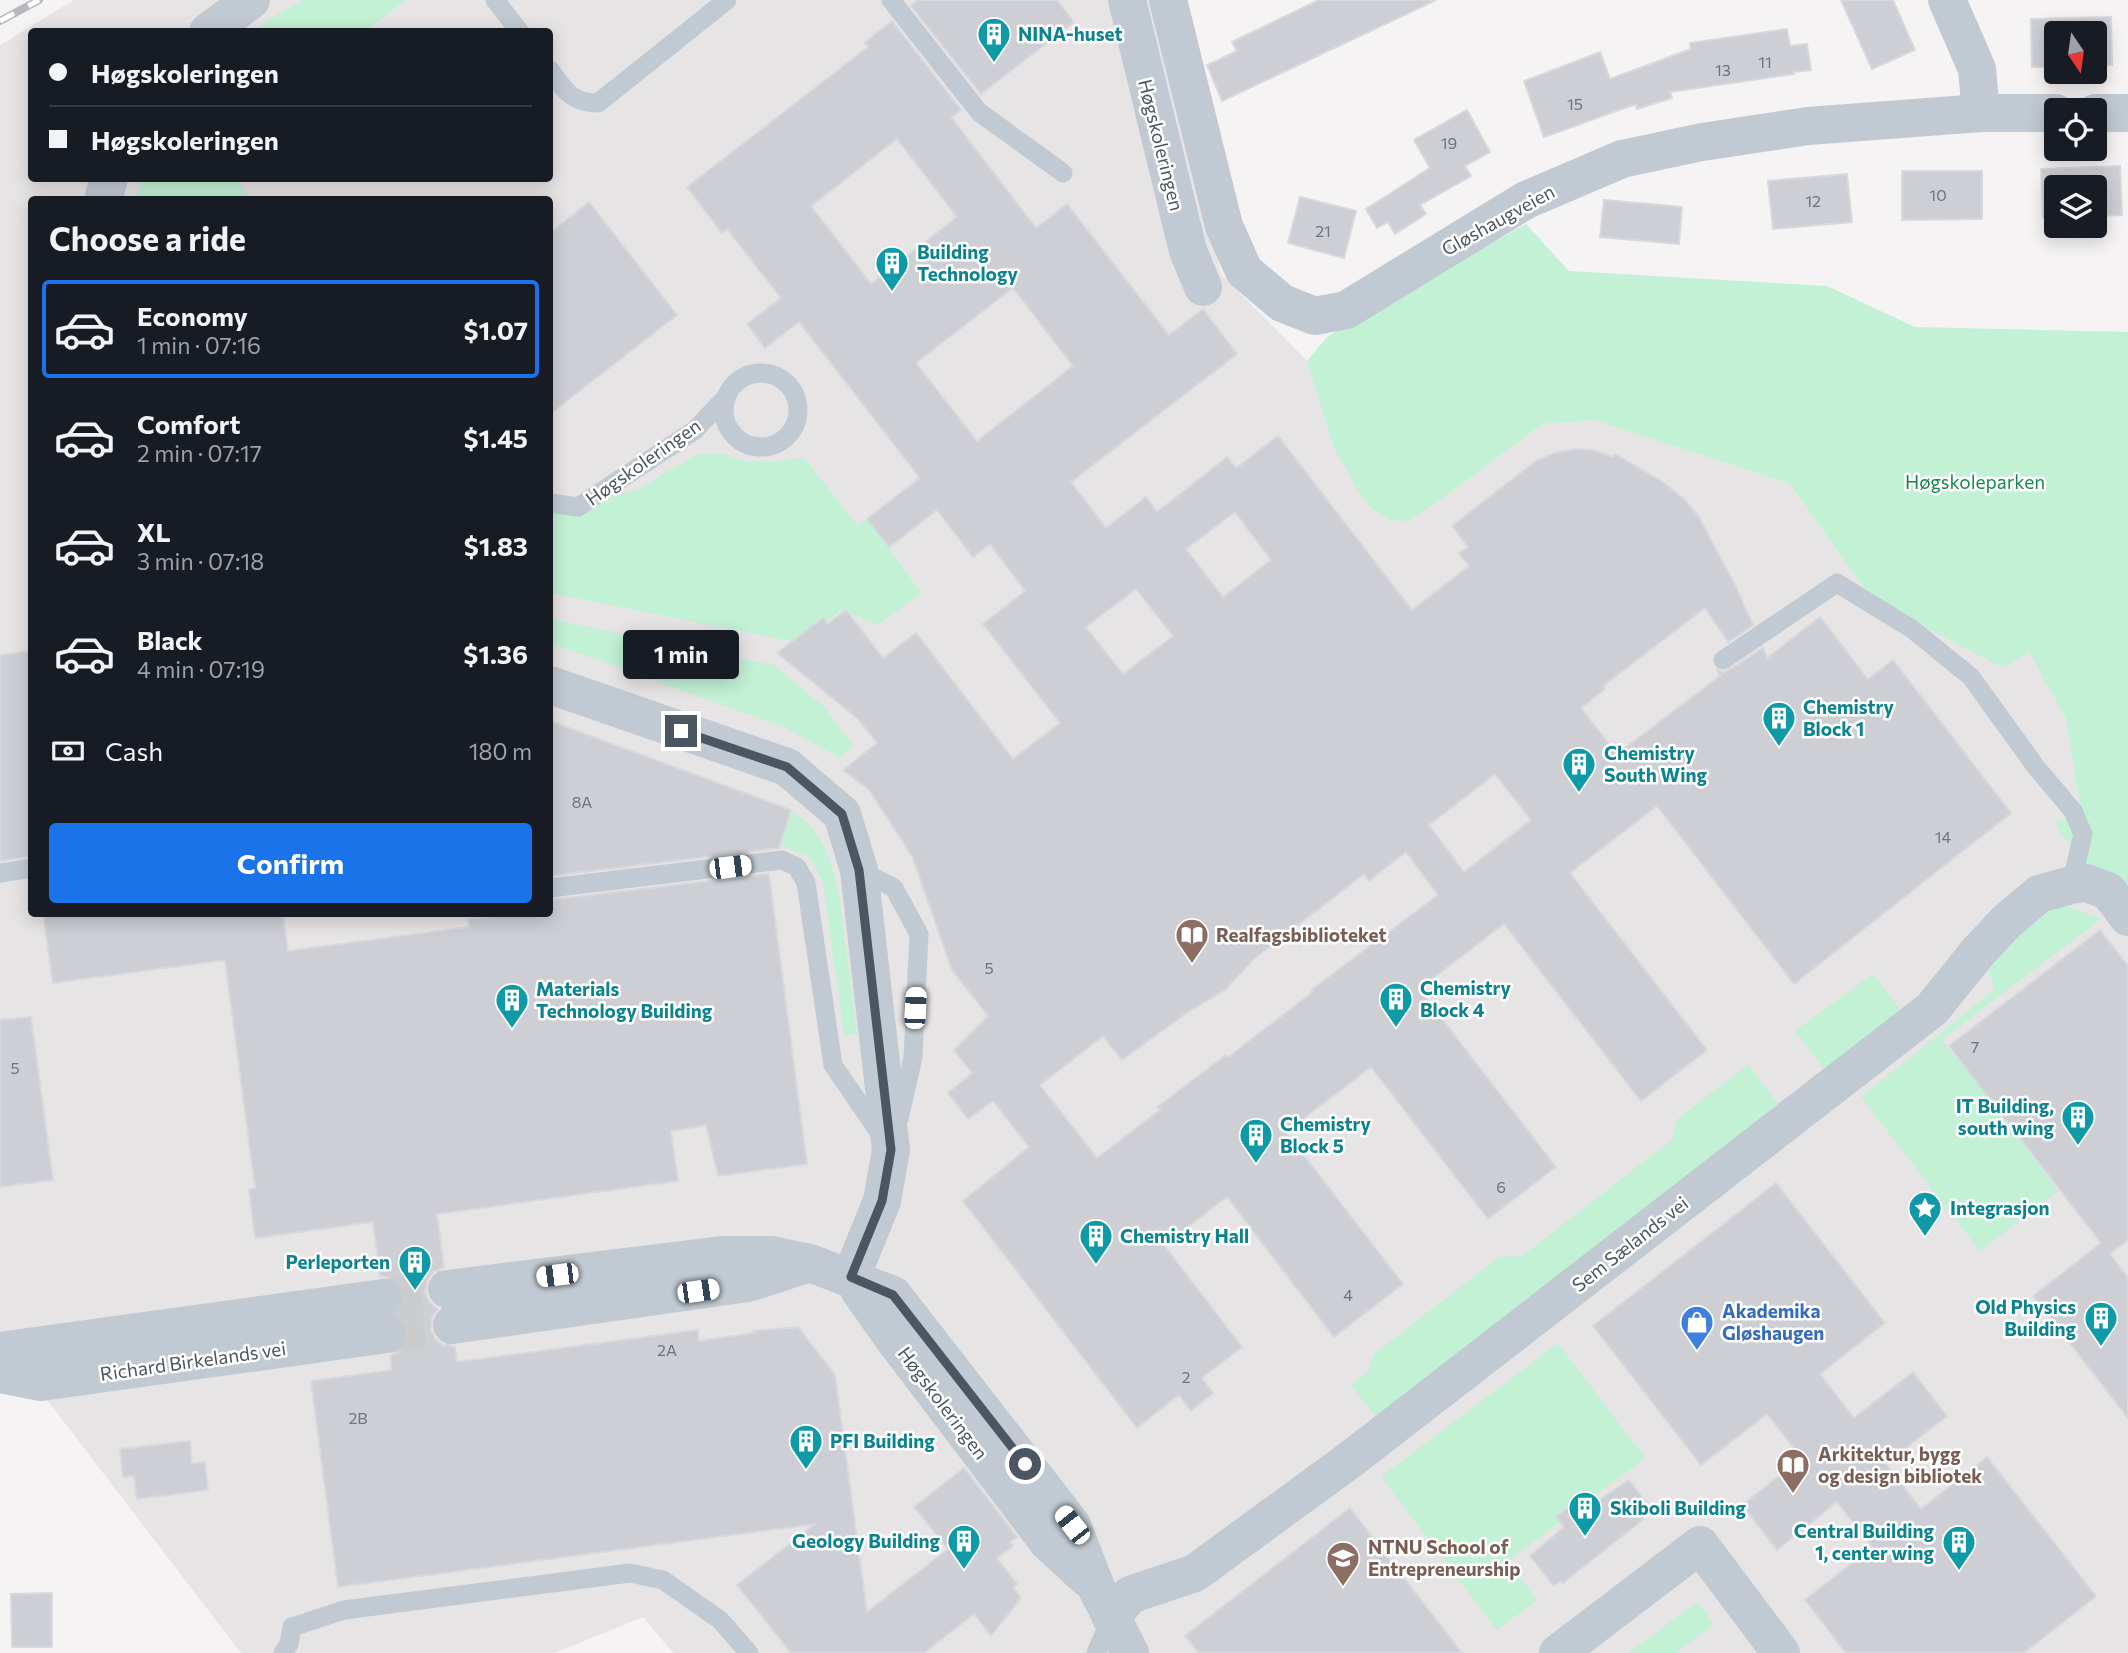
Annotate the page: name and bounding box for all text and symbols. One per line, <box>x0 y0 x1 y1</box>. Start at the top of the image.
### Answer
building icon: NINA-huset <box>975 15 1013 64</box>
north arrow <box>2044 21 2107 84</box>
map controls <box>2044 21 2107 238</box>
place label: NINA-huset <box>1018 22 1123 45</box>
house number: 11 <box>1758 52 1772 71</box>
text: Høgskoleringen <box>91 57 279 88</box>
house number: 13 <box>1715 60 1731 79</box>
street label: Høgskoleringen <box>1134 77 1189 213</box>
house number: 15 <box>1567 94 1583 113</box>
button: locate <box>2044 98 2107 161</box>
text: Høgskoleringen <box>91 124 279 155</box>
house number: 19 <box>1441 133 1457 152</box>
button: layers <box>2044 175 2107 238</box>
street label: Gløshaugveien <box>1437 179 1558 260</box>
house number: 10 <box>1929 185 1947 204</box>
house number: 12 <box>1805 191 1821 210</box>
text: Choose a ride <box>49 218 246 258</box>
house number: 21 <box>1315 221 1331 240</box>
place label: Building Technology <box>917 240 1018 285</box>
building icon: Building Technology <box>873 244 911 293</box>
icon: car <box>53 298 116 361</box>
text: Economy <box>137 300 248 331</box>
text: $1.07 <box>463 314 528 345</box>
text: 1 min · 07:16 <box>137 331 261 359</box>
icon: car <box>53 406 116 469</box>
text: Comfort <box>137 408 240 439</box>
street label: Høgskoleringen <box>581 413 705 510</box>
text: $1.45 <box>464 422 528 453</box>
text: 2 min · 07:17 <box>137 439 262 467</box>
park label: Høgskoleparken <box>1905 470 2045 493</box>
icon: car <box>53 514 116 577</box>
text: XL <box>137 516 171 547</box>
text: $1.83 <box>464 530 528 561</box>
text: 3 min · 07:18 <box>137 547 264 575</box>
icon: car <box>53 622 116 685</box>
text: Black <box>137 624 203 655</box>
callout: 1 min <box>623 630 739 678</box>
text: $1.36 <box>463 638 528 669</box>
text: 1 min <box>654 640 708 668</box>
text: 4 min · 07:19 <box>137 655 265 683</box>
place label: Chemistry Block 1 <box>1803 695 1894 740</box>
building icon: Chemistry Block 1 <box>1760 699 1798 748</box>
route end <box>665 715 697 747</box>
icon: cash <box>49 732 87 770</box>
text: Cash <box>105 735 163 766</box>
text: 180 m <box>469 737 532 765</box>
place label: Chemistry South Wing <box>1604 741 1707 786</box>
building icon: Chemistry South Wing <box>1560 745 1598 794</box>
house number: 8A <box>572 792 592 811</box>
button: Confirm <box>49 823 532 903</box>
house number: 14 <box>1935 827 1952 846</box>
car <box>708 854 753 880</box>
library icon: Realfagsbiblioteket <box>1173 916 1211 965</box>
place label: Realfagsbiblioteket <box>1216 923 1386 946</box>
house number: 5 <box>984 958 994 977</box>
place label: Chemistry Block 4 <box>1420 976 1511 1021</box>
place label: Materials Technology Building <box>536 977 713 1022</box>
building icon: Chemistry Block 4 <box>1377 980 1415 1029</box>
building icon: Materials Technology Building <box>493 981 531 1030</box>
car <box>904 986 927 1030</box>
house number: 7 <box>1971 1037 1979 1056</box>
house number: 5 <box>10 1058 20 1077</box>
place label: IT Building, south wing <box>1956 1094 2055 1139</box>
building icon: IT Building, south wing <box>2059 1098 2097 1147</box>
place label: Chemistry Block 5 <box>1280 1112 1371 1157</box>
building icon: Chemistry Block 5 <box>1237 1116 1275 1165</box>
house number: 6 <box>1496 1177 1506 1196</box>
place icon: Integrasjon <box>1906 1189 1944 1238</box>
street label: Sem Sælands vei <box>1567 1191 1692 1296</box>
place label: Integrasjon <box>1950 1196 2050 1219</box>
building icon: Chemistry Hall <box>1077 1217 1115 1266</box>
place label: Chemistry Hall <box>1120 1224 1249 1247</box>
building icon: Perleporten <box>396 1243 434 1292</box>
place label: Perleporten <box>286 1250 390 1273</box>
car <box>535 1262 580 1288</box>
car <box>676 1278 721 1304</box>
house number: 4 <box>1343 1285 1353 1304</box>
place label: Old Physics Building <box>1975 1295 2077 1340</box>
place label: Akademika Gløshaugen <box>1722 1299 1824 1344</box>
building icon: Old Physics Building <box>2082 1299 2120 1348</box>
shop icon: Akademika Gløshaugen <box>1678 1303 1716 1352</box>
street label: Richard Birkelands vei <box>98 1336 287 1385</box>
house number: 2A <box>657 1340 677 1359</box>
street label: Høgskoleringen <box>894 1342 993 1464</box>
house number: 2 <box>1182 1367 1191 1386</box>
house number: 2B <box>348 1408 368 1427</box>
building icon: PFI Building <box>787 1422 825 1471</box>
place label: PFI Building <box>830 1429 935 1452</box>
place label: Arkitektur, bygg og design bibliotek <box>1818 1442 1982 1487</box>
library icon: Arkitektur, bygg og design bibliotek <box>1774 1446 1812 1495</box>
route start <box>1009 1448 1041 1480</box>
building icon: Skiboli Building <box>1566 1489 1604 1538</box>
place label: Skiboli Building <box>1610 1496 1747 1519</box>
car <box>1051 1502 1094 1548</box>
place label: Central Building 1, center wing <box>1794 1519 1935 1564</box>
building icon: Geology Building <box>945 1522 983 1571</box>
building icon: Central Building 1, center wing <box>1940 1523 1978 1572</box>
place label: Geology Building <box>792 1529 941 1552</box>
place label: NTNU School of Entrepreneurship <box>1368 1535 1521 1580</box>
school or university icon: NTNU School of Entrepreneurship <box>1324 1539 1362 1588</box>

